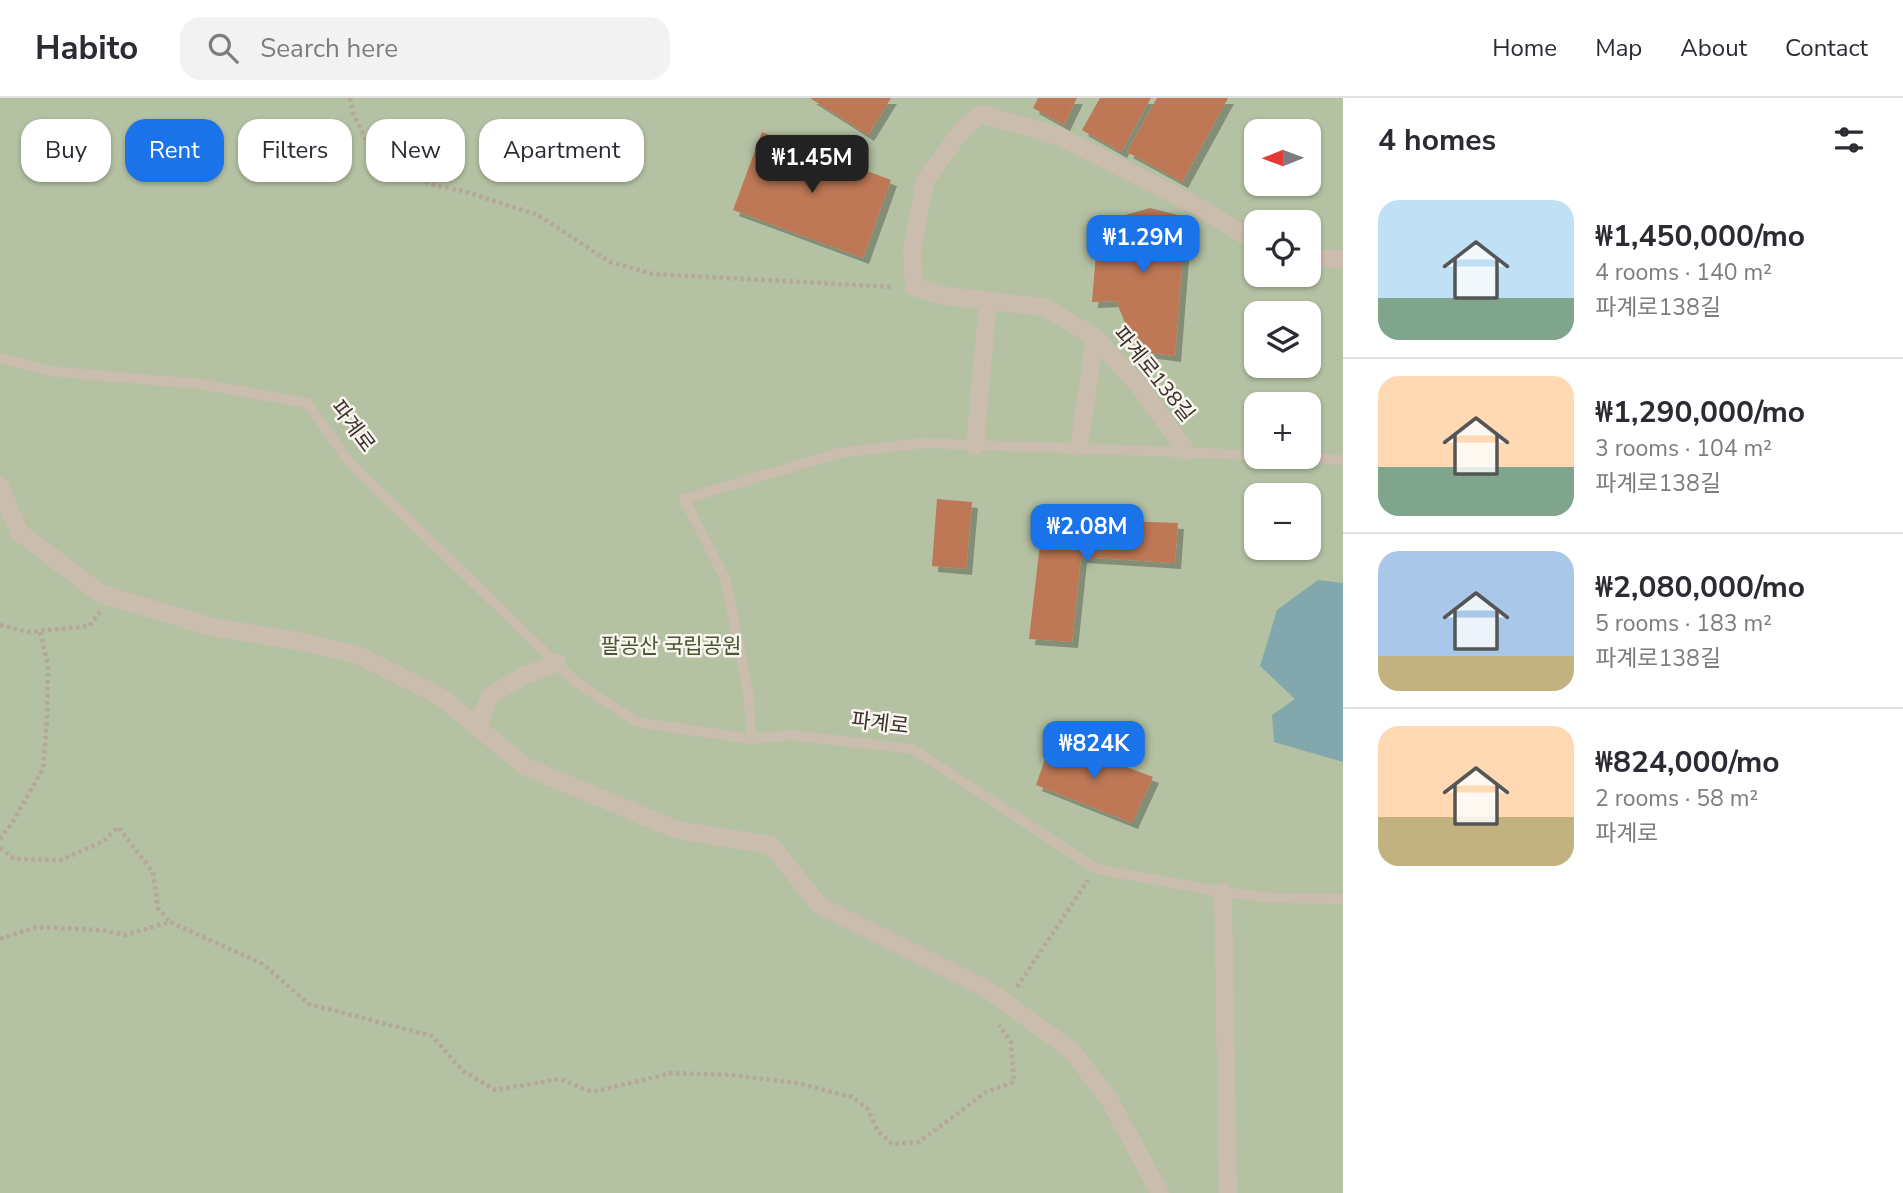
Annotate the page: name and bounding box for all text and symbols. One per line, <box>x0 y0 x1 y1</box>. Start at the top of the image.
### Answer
search box <box>180 17 670 80</box>
text: Habito <box>35 26 138 71</box>
icon: search <box>204 29 242 67</box>
text: Search here <box>260 31 398 66</box>
text: Home <box>1492 32 1557 64</box>
text: Map <box>1595 32 1642 64</box>
text: About <box>1680 32 1747 64</box>
text: Contact <box>1785 32 1868 64</box>
chip: Buy <box>21 119 111 182</box>
chip: Rent <box>125 119 224 182</box>
chip: Filters <box>238 119 352 182</box>
chip: New <box>366 119 465 182</box>
chip: Apartment <box>479 119 644 182</box>
north arrow <box>1244 119 1321 196</box>
map controls <box>1244 119 1321 560</box>
text: 4 homes <box>1378 120 1496 161</box>
icon: filters <box>1830 121 1868 159</box>
pin: ₩1.45M <box>755 136 869 195</box>
text: ₩1.45M <box>772 142 852 173</box>
button: locate <box>1244 210 1321 287</box>
pin: ₩1.29M <box>1086 216 1200 275</box>
text: ₩1,450,000/mo <box>1595 216 1805 257</box>
text: ₩1.29M <box>1103 222 1183 253</box>
icon: home <box>1434 228 1518 312</box>
text: 4 rooms · 140 m² <box>1595 257 1772 288</box>
text: 파계로138길 <box>1595 292 1721 323</box>
button: layers <box>1244 301 1321 378</box>
street label: 파계로138길 <box>1107 320 1201 428</box>
button: + <box>1244 392 1321 469</box>
text: ₩1,290,000/mo <box>1595 392 1805 433</box>
street label: 파계로 <box>324 394 382 458</box>
icon: home <box>1434 404 1518 488</box>
text: 3 rooms · 104 m² <box>1595 433 1772 464</box>
text: 파계로138길 <box>1595 468 1721 499</box>
button: − <box>1244 483 1321 560</box>
pin: ₩2.08M <box>1030 504 1144 564</box>
text: ₩2.08M <box>1047 511 1127 542</box>
text: ₩2,080,000/mo <box>1595 567 1805 608</box>
icon: home <box>1434 579 1518 663</box>
text: 5 rooms · 183 m² <box>1595 608 1772 639</box>
park label: 팔공산 국립공원 <box>601 632 741 660</box>
text: 파계로138길 <box>1595 643 1721 674</box>
street label: 파계로 <box>850 706 910 740</box>
pin: ₩824K <box>1045 722 1143 781</box>
text: ₩824K <box>1059 728 1129 759</box>
text: ₩824,000/mo <box>1595 742 1780 783</box>
icon: home <box>1434 754 1518 838</box>
text: 2 rooms · 58 m² <box>1595 783 1758 814</box>
text: 파계로 <box>1595 818 1658 849</box>

